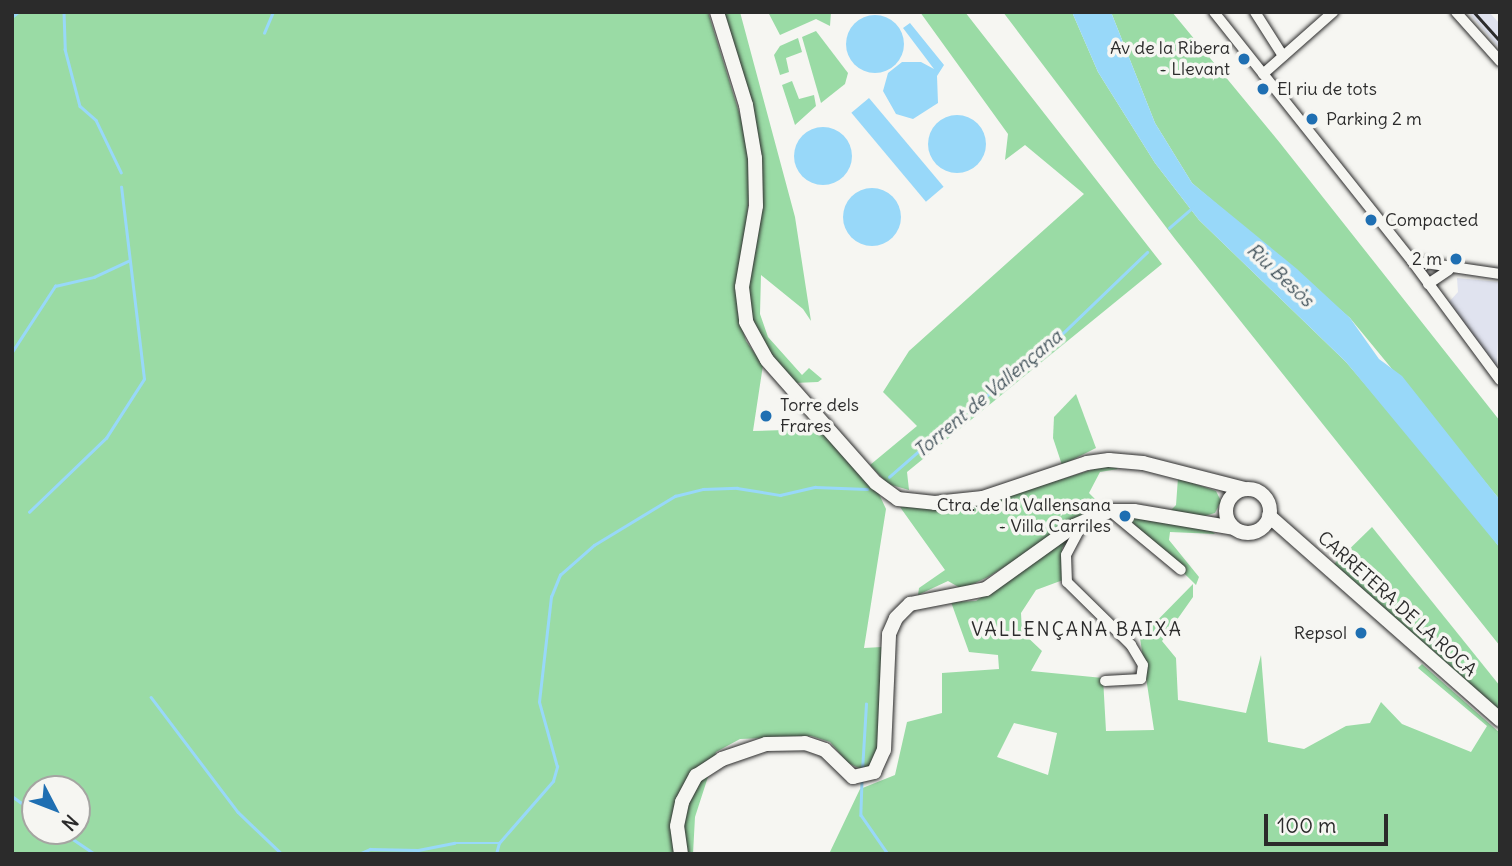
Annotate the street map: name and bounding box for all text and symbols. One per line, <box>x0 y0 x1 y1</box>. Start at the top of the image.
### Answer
place label: Av de la Ribera - Llevant <box>1110 38 1230 80</box>
marker: Av de la Ribera - Llevant <box>1236 51 1252 67</box>
place label: El riu de tots <box>1277 78 1377 100</box>
marker: El riu de tots <box>1255 81 1271 97</box>
place label: Parking 2 m <box>1326 108 1422 130</box>
marker: Parking 2 m <box>1304 111 1320 127</box>
place label: Compacted <box>1385 209 1478 231</box>
marker: Compacted <box>1363 212 1379 228</box>
water label: Riu Besòs <box>1242 238 1318 312</box>
place label: 2 m <box>1412 248 1442 270</box>
marker: 2 m <box>1448 251 1464 267</box>
water label: Torrent de Vallençana <box>909 325 1067 463</box>
place label: Torre dels Frares <box>780 395 859 438</box>
marker: Torre dels Frares <box>758 408 774 424</box>
place label: Ctra. de la Vallensana - Villa Carriles <box>937 495 1111 538</box>
marker: Ctra. de la Vallensana - Villa Carriles <box>1117 508 1133 524</box>
street label: CARRETERA DE LA ROCA <box>1313 527 1481 681</box>
district label: VALLENÇANA BAIXA <box>973 619 1181 641</box>
place label: Repsol <box>1294 622 1347 644</box>
marker: Repsol <box>1353 625 1369 641</box>
north arrow <box>21 775 91 845</box>
scale bar <box>1267 800 1391 844</box>
text: N <box>57 810 83 836</box>
text: 100 m <box>1277 812 1336 839</box>

